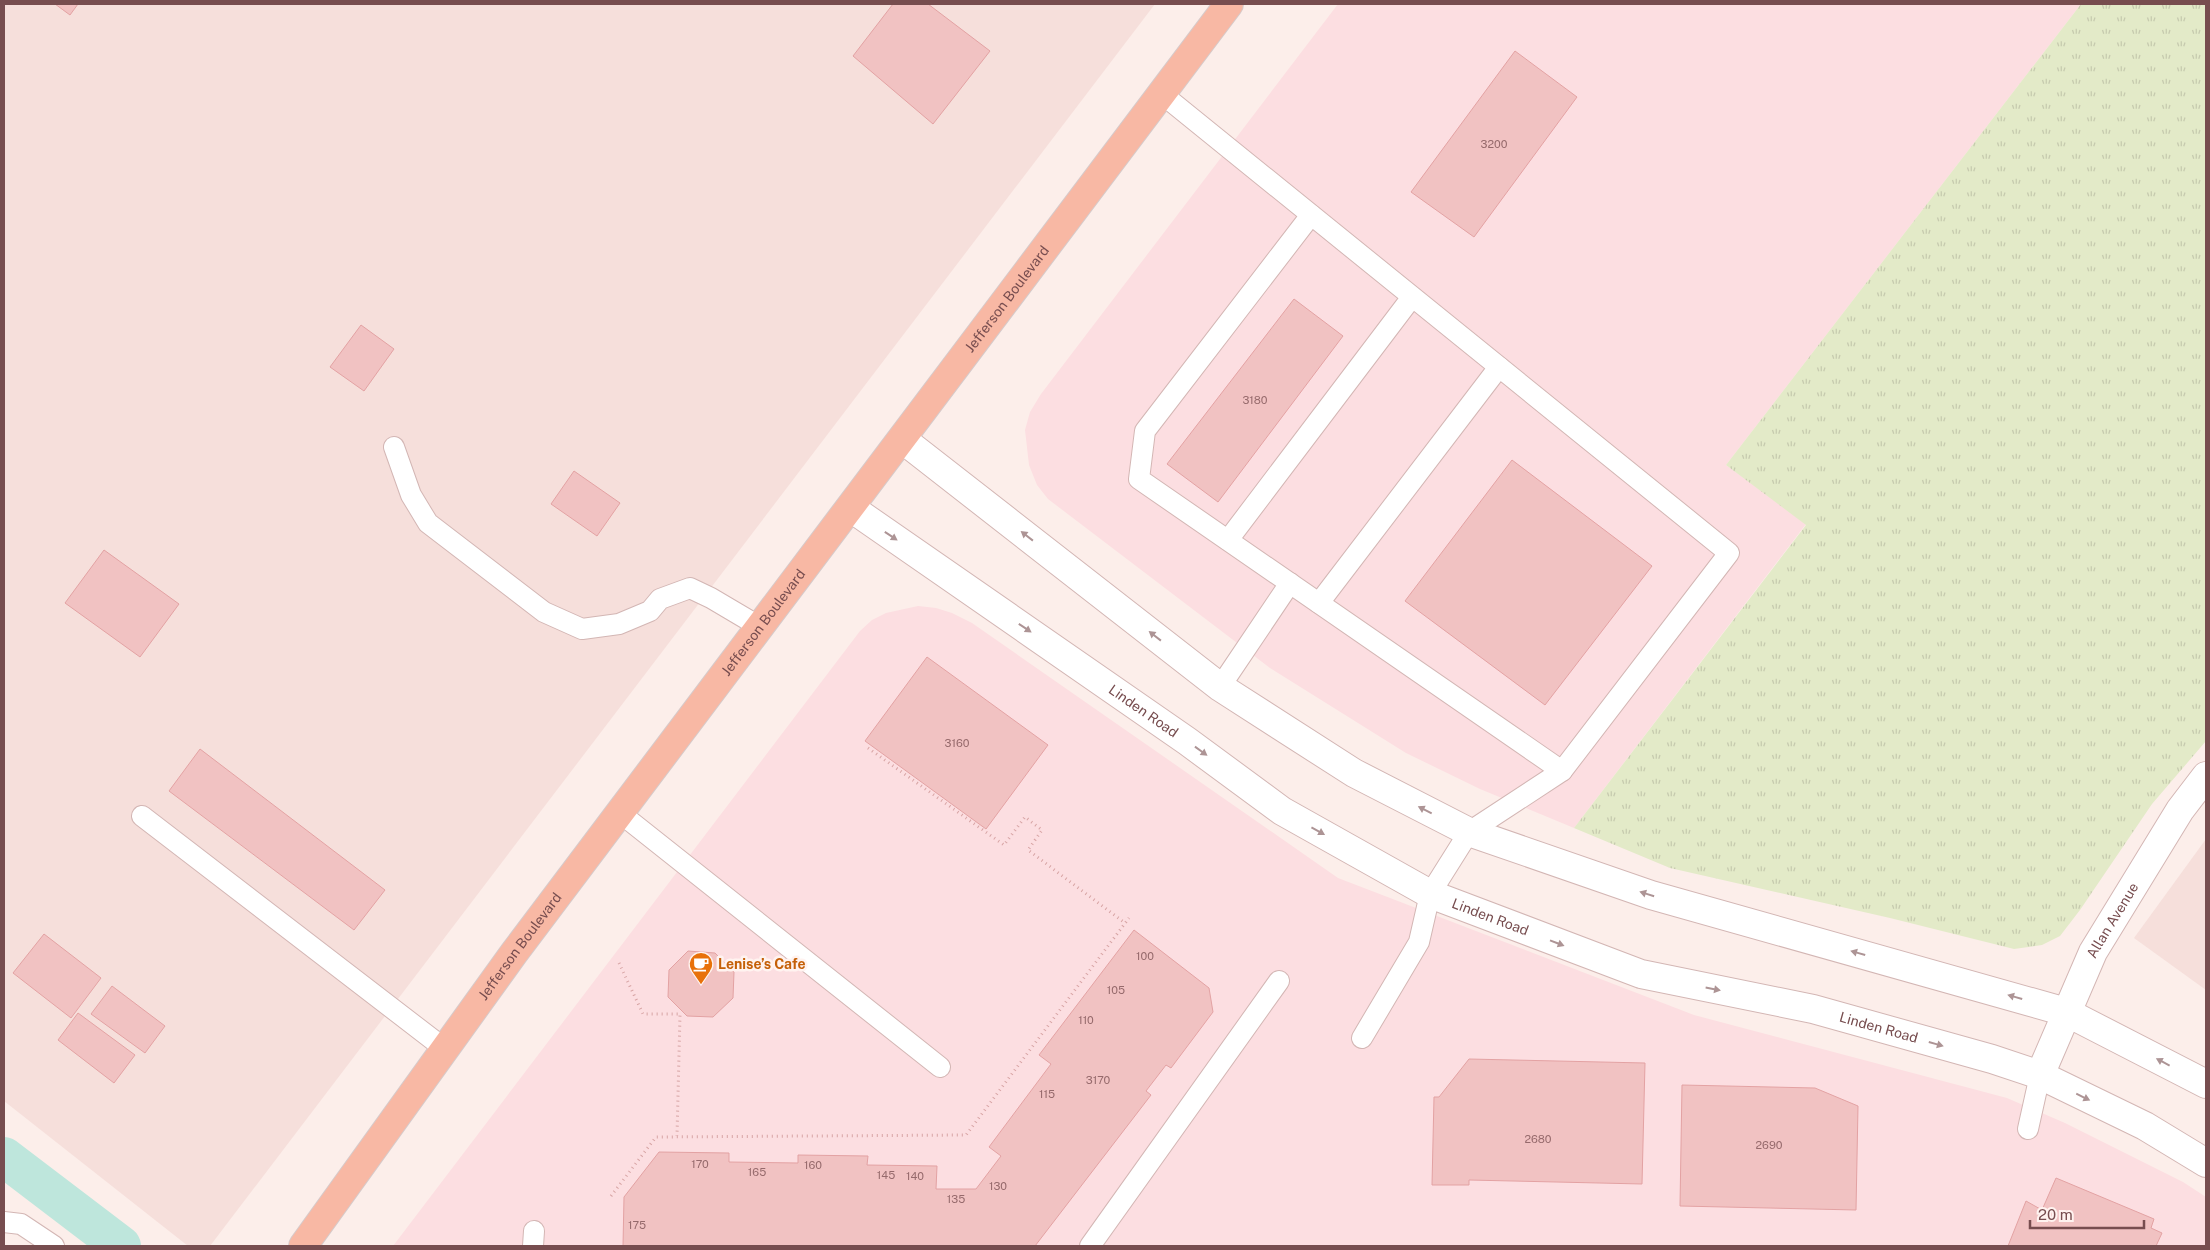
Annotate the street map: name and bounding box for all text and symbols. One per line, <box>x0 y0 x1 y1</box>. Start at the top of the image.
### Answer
house number: 3200 <box>1481 138 1508 150</box>
street label: Jefferson Boulevard <box>962 242 1052 355</box>
house number: 3180 <box>1242 394 1268 406</box>
one-way arrow <box>884 531 898 541</box>
one-way arrow <box>1021 531 1034 542</box>
street label: Jefferson Boulevard <box>718 566 808 679</box>
one-way arrow <box>1018 623 1032 633</box>
one-way arrow <box>1149 631 1162 642</box>
street label: Linden Road <box>1106 681 1181 740</box>
house number: 3160 <box>945 737 970 749</box>
one-way arrow <box>1194 746 1208 756</box>
one-way arrow <box>1418 806 1432 814</box>
one-way arrow <box>1311 827 1325 835</box>
street label: Allan Avenue <box>2083 880 2142 960</box>
street label: Jefferson Boulevard <box>475 889 565 1003</box>
one-way arrow <box>1640 889 1655 897</box>
street label: Linden Road <box>1450 895 1531 939</box>
one-way arrow <box>1550 940 1565 947</box>
one-way arrow <box>1851 949 1866 957</box>
house number: 100 <box>1136 950 1154 962</box>
cafe icon: Lenise’s Cafe <box>688 951 714 985</box>
place label: Lenise’s Cafe <box>718 956 805 972</box>
house number: 105 <box>1107 984 1125 996</box>
one-way arrow <box>1705 985 1720 993</box>
one-way arrow <box>2007 993 2022 1001</box>
street label: Linden Road <box>1838 1009 1920 1046</box>
house number: 110 <box>1078 1014 1094 1026</box>
one-way arrow <box>1929 1040 1944 1048</box>
one-way arrow <box>2156 1058 2170 1066</box>
house number: 3170 <box>1086 1074 1111 1086</box>
house number: 115 <box>1039 1088 1055 1100</box>
one-way arrow <box>2076 1093 2090 1101</box>
house number: 2680 <box>1524 1133 1552 1145</box>
house number: 2690 <box>1756 1139 1783 1151</box>
house number: 170 <box>691 1158 709 1170</box>
house number: 160 <box>804 1159 822 1171</box>
house number: 165 <box>748 1166 766 1178</box>
house number: 145 <box>877 1169 895 1181</box>
house number: 140 <box>906 1170 924 1182</box>
house number: 130 <box>989 1180 1007 1192</box>
house number: 135 <box>947 1193 965 1205</box>
scale bar <box>2030 1198 2144 1230</box>
text: 20 m <box>2038 1206 2073 1223</box>
house number: 175 <box>628 1219 646 1231</box>

